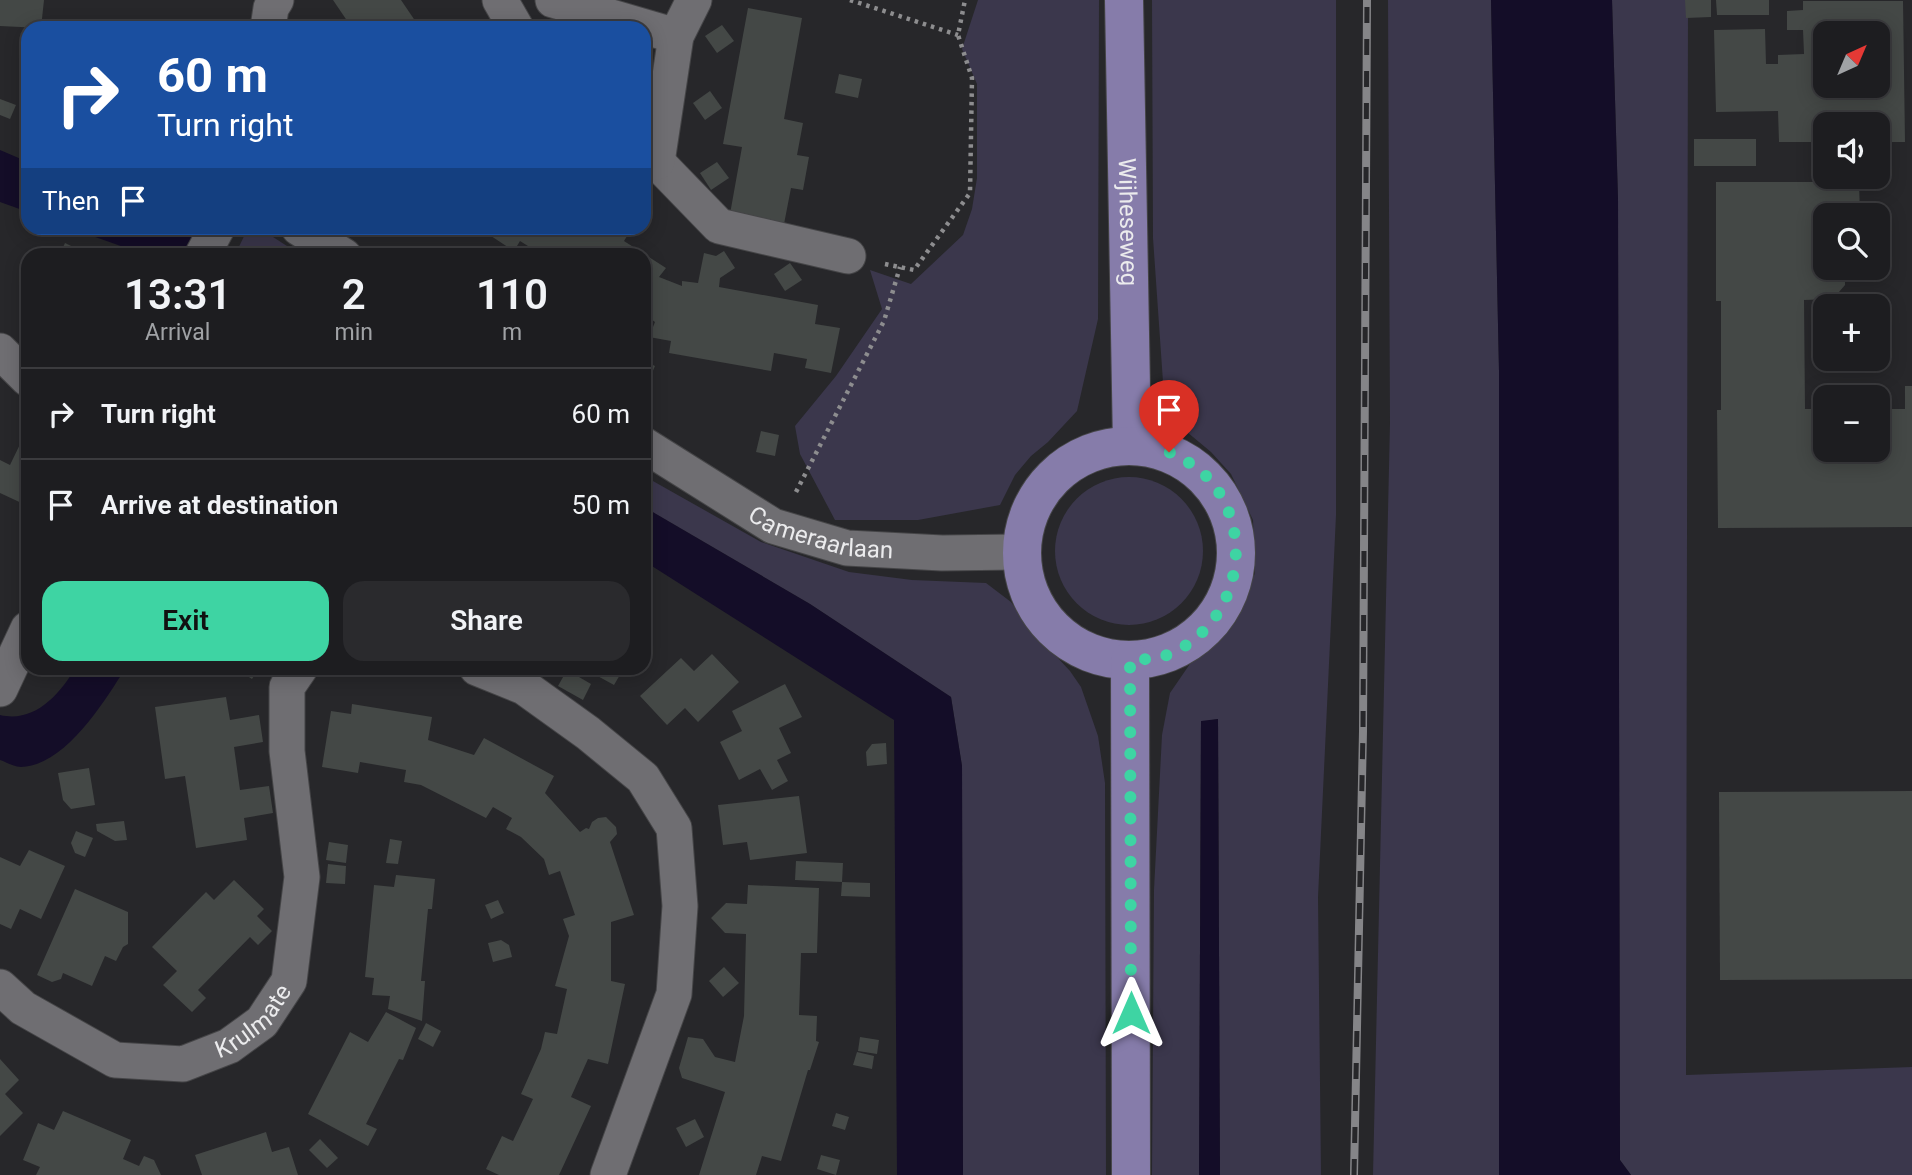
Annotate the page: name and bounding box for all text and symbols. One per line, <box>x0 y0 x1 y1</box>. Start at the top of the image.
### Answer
north arrow <box>1813 21 1890 98</box>
map controls <box>1813 21 1890 462</box>
text: 60 m <box>157 47 268 104</box>
icon: right <box>42 49 133 140</box>
text: Turn right <box>157 106 293 144</box>
button: sound <box>1813 112 1890 189</box>
street label: Wijheseweg <box>1113 158 1143 286</box>
icon: arrive <box>114 182 152 220</box>
text: Then <box>42 186 100 216</box>
button: search <box>1813 203 1890 280</box>
text: 13:31 <box>124 270 231 319</box>
text: 2 <box>342 270 366 319</box>
text: 110 <box>476 270 548 319</box>
button: + <box>1813 294 1890 371</box>
text: Arrival <box>145 319 210 346</box>
text: min <box>334 319 373 346</box>
text: m <box>502 319 522 346</box>
pin <box>1139 380 1199 452</box>
button: − <box>1813 385 1890 462</box>
icon: arrive <box>1150 391 1188 429</box>
icon: right <box>42 395 80 433</box>
text: Turn right <box>101 399 216 429</box>
text: 60 m <box>572 399 630 429</box>
icon: arrive <box>42 486 80 524</box>
text: Arrive at destination <box>101 490 338 520</box>
text: 50 m <box>572 490 630 520</box>
street label: Cameraarlaan <box>743 500 894 564</box>
button: Exit <box>42 581 329 661</box>
button: Share <box>343 581 630 661</box>
position arrow <box>1094 976 1168 1050</box>
street label: Krulmate <box>211 979 297 1064</box>

